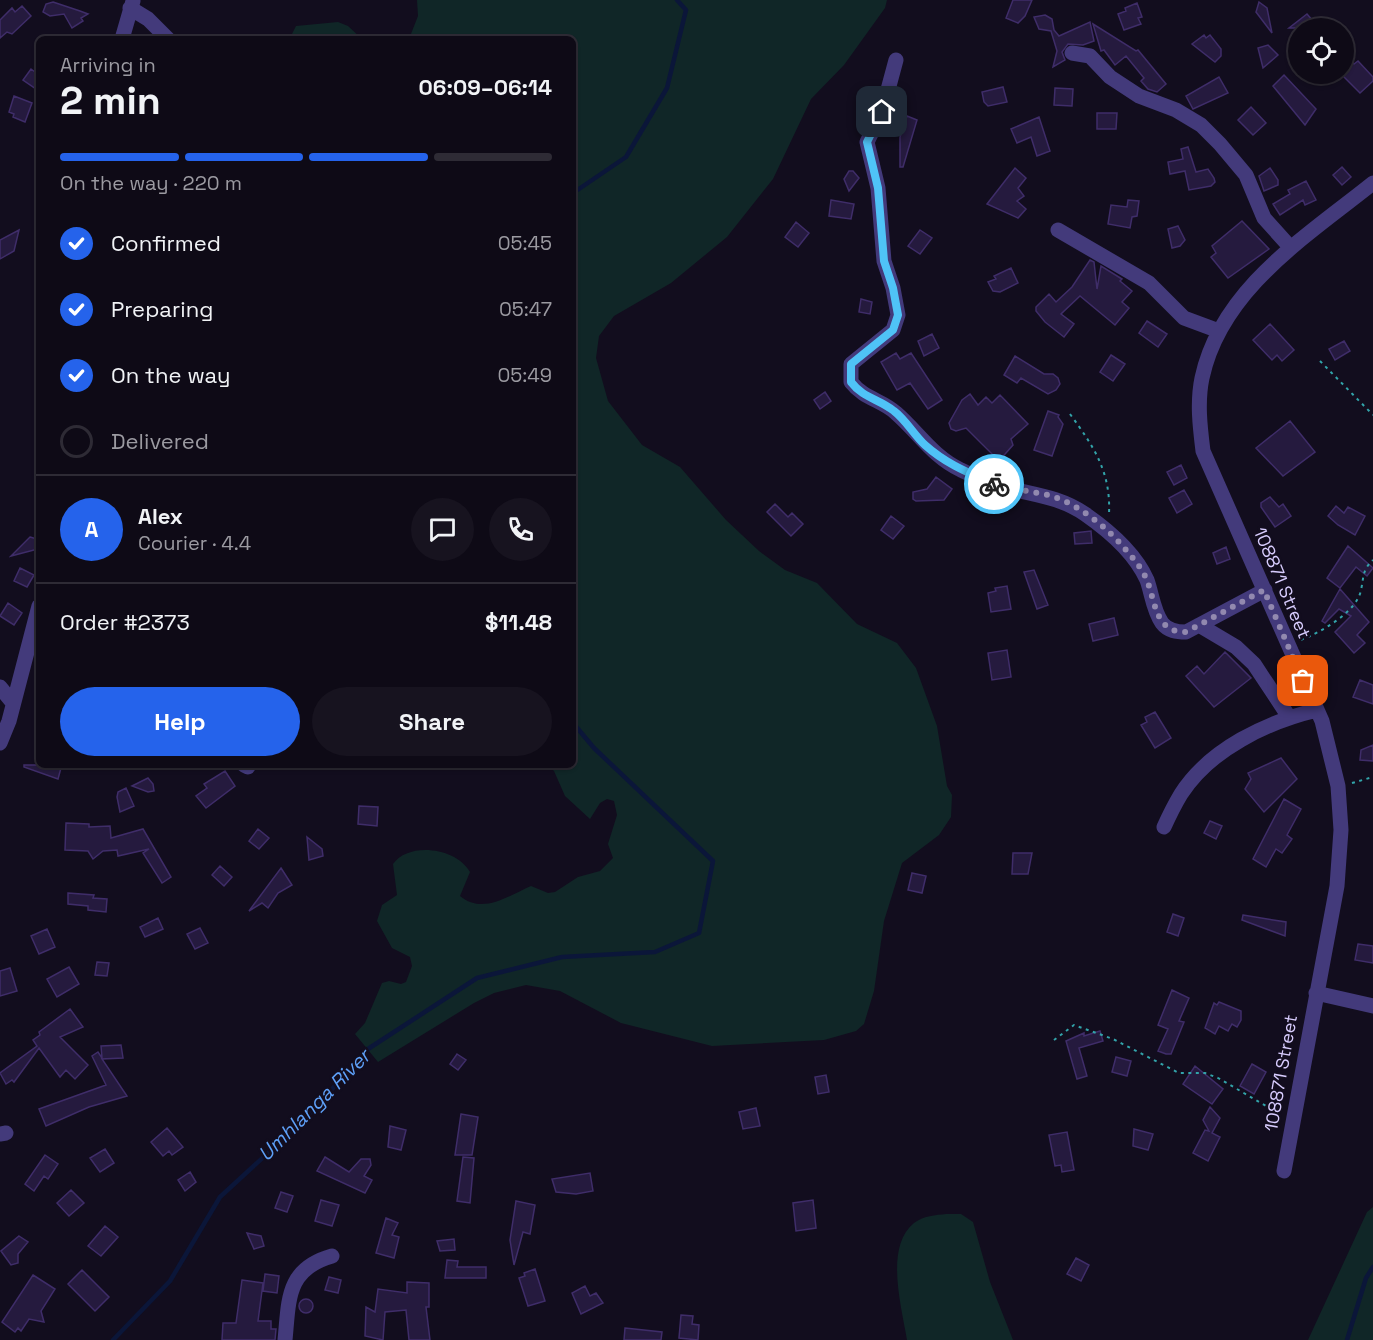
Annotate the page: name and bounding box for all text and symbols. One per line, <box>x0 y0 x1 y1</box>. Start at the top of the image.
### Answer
map controls <box>1288 18 1354 84</box>
button: locate <box>1288 18 1354 84</box>
text: Arriving in <box>60 52 156 78</box>
text: 06:09–06:14 <box>419 73 552 101</box>
text: 2 min <box>60 76 161 125</box>
pin <box>856 86 907 137</box>
icon: home <box>865 95 898 128</box>
text: On the way · 220 m <box>60 170 242 196</box>
icon: check <box>60 227 93 260</box>
text: Confirmed <box>111 229 221 257</box>
text: 05:45 <box>498 230 552 256</box>
icon: check <box>60 293 93 326</box>
text: Preparing <box>111 295 213 323</box>
text: 05:47 <box>499 296 552 322</box>
icon: check <box>60 359 93 392</box>
text: On the way <box>111 361 230 389</box>
text: 05:49 <box>497 362 552 388</box>
text: Delivered <box>111 427 209 455</box>
courier <box>964 454 1024 514</box>
icon: bike <box>978 468 1011 501</box>
button: chat <box>411 498 474 561</box>
button: phone <box>489 498 552 561</box>
text: Alex <box>138 502 183 530</box>
text: A <box>85 515 98 543</box>
street label: 108871 Street <box>1249 524 1316 642</box>
text: Courier · 4.4 <box>138 530 251 556</box>
text: Order #2373 <box>60 608 190 636</box>
text: $11.48 <box>485 608 552 636</box>
pin <box>1277 655 1328 706</box>
icon: bag <box>1286 664 1319 697</box>
button: Help <box>60 687 300 756</box>
button: Share <box>312 687 552 756</box>
street label: 108871 Street <box>1259 1013 1302 1133</box>
water label: Umhlanga River <box>252 1042 377 1167</box>

